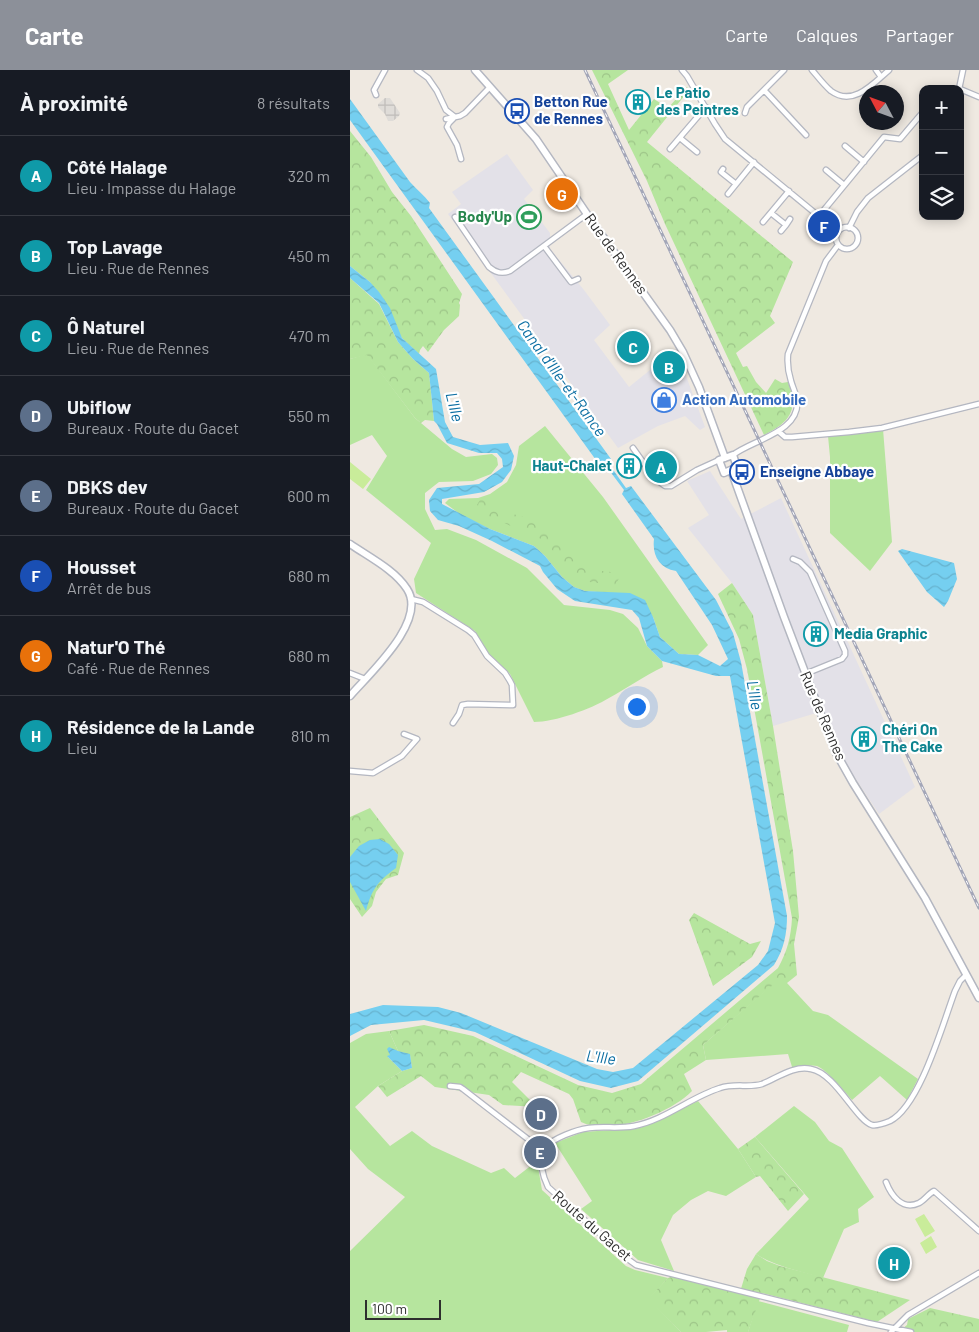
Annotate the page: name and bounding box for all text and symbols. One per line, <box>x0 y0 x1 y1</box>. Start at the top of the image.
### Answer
text: Carte <box>25 21 84 50</box>
text: Carte <box>725 24 768 46</box>
text: Calques <box>796 24 858 46</box>
text: Partager <box>886 24 954 46</box>
place label: Le Patio des Peintres <box>656 83 739 118</box>
north arrow <box>859 85 904 130</box>
map controls <box>919 85 964 220</box>
button: + <box>919 85 964 130</box>
building icon: Le Patio des Peintres <box>625 89 651 115</box>
text: À proximité <box>20 90 128 115</box>
place label: Betton Rue de Rennes <box>534 92 608 127</box>
text: 8 résultats <box>257 93 330 112</box>
bus stop icon: Betton Rue de Rennes <box>504 98 530 124</box>
button: − <box>919 130 964 175</box>
text: Côté Halage <box>67 155 168 178</box>
text: A <box>31 166 41 185</box>
text: 320 m <box>288 166 330 185</box>
pin: G <box>546 175 578 213</box>
button: layers <box>919 175 964 220</box>
text: Lieu · Impasse du Halage <box>67 178 236 197</box>
sports icon: Body'Up <box>516 204 542 230</box>
place label: Body'Up <box>458 207 512 225</box>
pin: F <box>808 207 840 245</box>
street label: Rue de Rennes <box>581 209 652 297</box>
text: Top Lavage <box>67 235 163 258</box>
text: B <box>31 246 41 265</box>
text: 450 m <box>287 246 330 265</box>
text: Lieu · Rue de Rennes <box>67 258 209 277</box>
text: Ô Naturel <box>67 315 145 338</box>
water label: Canal d'Ille-et-Rance <box>514 316 611 440</box>
text: C <box>31 326 41 345</box>
text: 470 m <box>289 326 330 345</box>
pin: C <box>617 328 649 366</box>
text: Lieu · Rue de Rennes <box>67 338 209 357</box>
pin: B <box>653 348 685 386</box>
shop icon: Action Automobile <box>651 387 677 413</box>
water label: L'Ille <box>443 390 468 424</box>
place label: Action Automobile <box>682 390 806 408</box>
text: Ubiflow <box>67 395 131 418</box>
text: D <box>31 406 41 425</box>
text: 550 m <box>288 406 330 425</box>
text: Bureaux · Route du Gacet <box>67 418 239 437</box>
pin: A <box>645 448 677 486</box>
building icon: Haut-Chalet <box>616 453 642 479</box>
place label: Haut-Chalet <box>532 456 612 474</box>
bus stop icon: Enseigne Abbaye <box>729 459 755 485</box>
place label: Enseigne Abbaye <box>760 462 874 480</box>
text: DBKS dev <box>67 475 148 498</box>
text: E <box>31 486 41 505</box>
text: 600 m <box>287 486 330 505</box>
text: Bureaux · Route du Gacet <box>67 498 239 517</box>
text: Housset <box>67 555 136 578</box>
text: F <box>32 566 40 585</box>
text: 680 m <box>288 566 330 585</box>
text: Arrêt de bus <box>67 578 151 597</box>
building icon: Media Graphic <box>803 621 829 647</box>
place label: Media Graphic <box>834 624 928 642</box>
text: Natur'O Thé <box>67 635 165 658</box>
text: G <box>31 646 41 665</box>
text: 680 m <box>288 646 330 665</box>
text: Café · Rue de Rennes <box>67 658 210 677</box>
street label: Rue de Rennes <box>797 668 851 763</box>
water label: L'Ille <box>744 679 767 711</box>
your location <box>624 694 650 720</box>
text: Résidence de la Lande <box>67 715 255 738</box>
place label: Chéri On The Cake <box>882 720 943 755</box>
text: H <box>31 726 41 745</box>
text: 810 m <box>291 726 330 745</box>
building icon: Chéri On The Cake <box>851 726 877 752</box>
text: Lieu <box>67 738 97 757</box>
water label: L'Ille <box>585 1045 617 1068</box>
pin: D <box>525 1095 557 1133</box>
pin: E <box>524 1133 556 1171</box>
street label: Route du Gacet <box>550 1186 636 1264</box>
pin: H <box>878 1244 910 1282</box>
scale bar <box>365 1297 441 1320</box>
text: 100 m <box>372 1300 407 1317</box>

